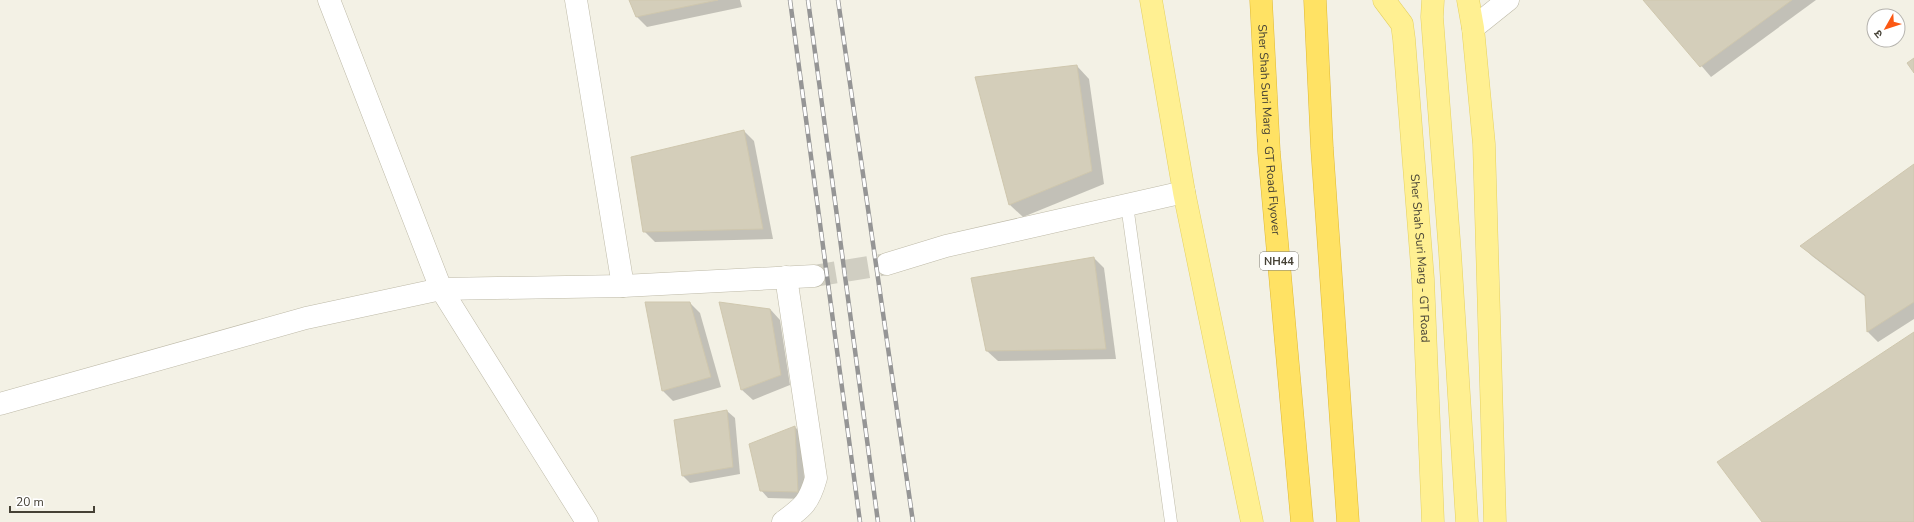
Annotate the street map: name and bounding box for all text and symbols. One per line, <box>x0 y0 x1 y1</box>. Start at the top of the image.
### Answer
north arrow <box>1866 8 1906 48</box>
street label: Sher Shah Suri Marg - GT Road Flyover <box>1254 24 1284 237</box>
text: उ <box>1870 26 1886 41</box>
street label: Sher Shah Suri Marg - GT Road <box>1407 173 1434 343</box>
road number: NH44 <box>1260 252 1298 270</box>
scale bar <box>10 488 94 514</box>
text: 20 m <box>16 494 44 510</box>

